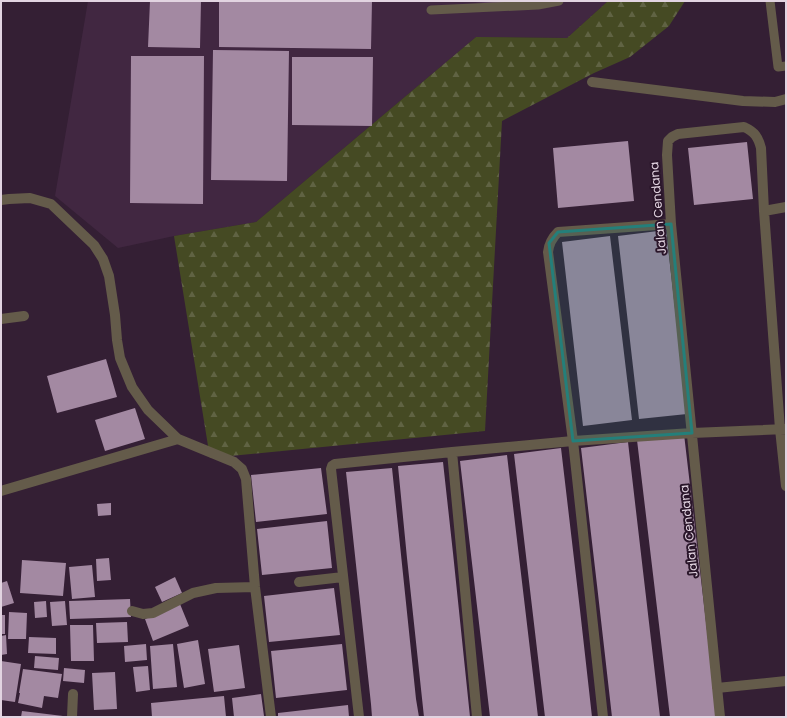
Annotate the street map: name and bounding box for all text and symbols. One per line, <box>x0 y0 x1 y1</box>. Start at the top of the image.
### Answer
street label: Jalan Cendana <box>645 161 670 255</box>
street label: Jalan Cendana <box>675 484 702 578</box>

